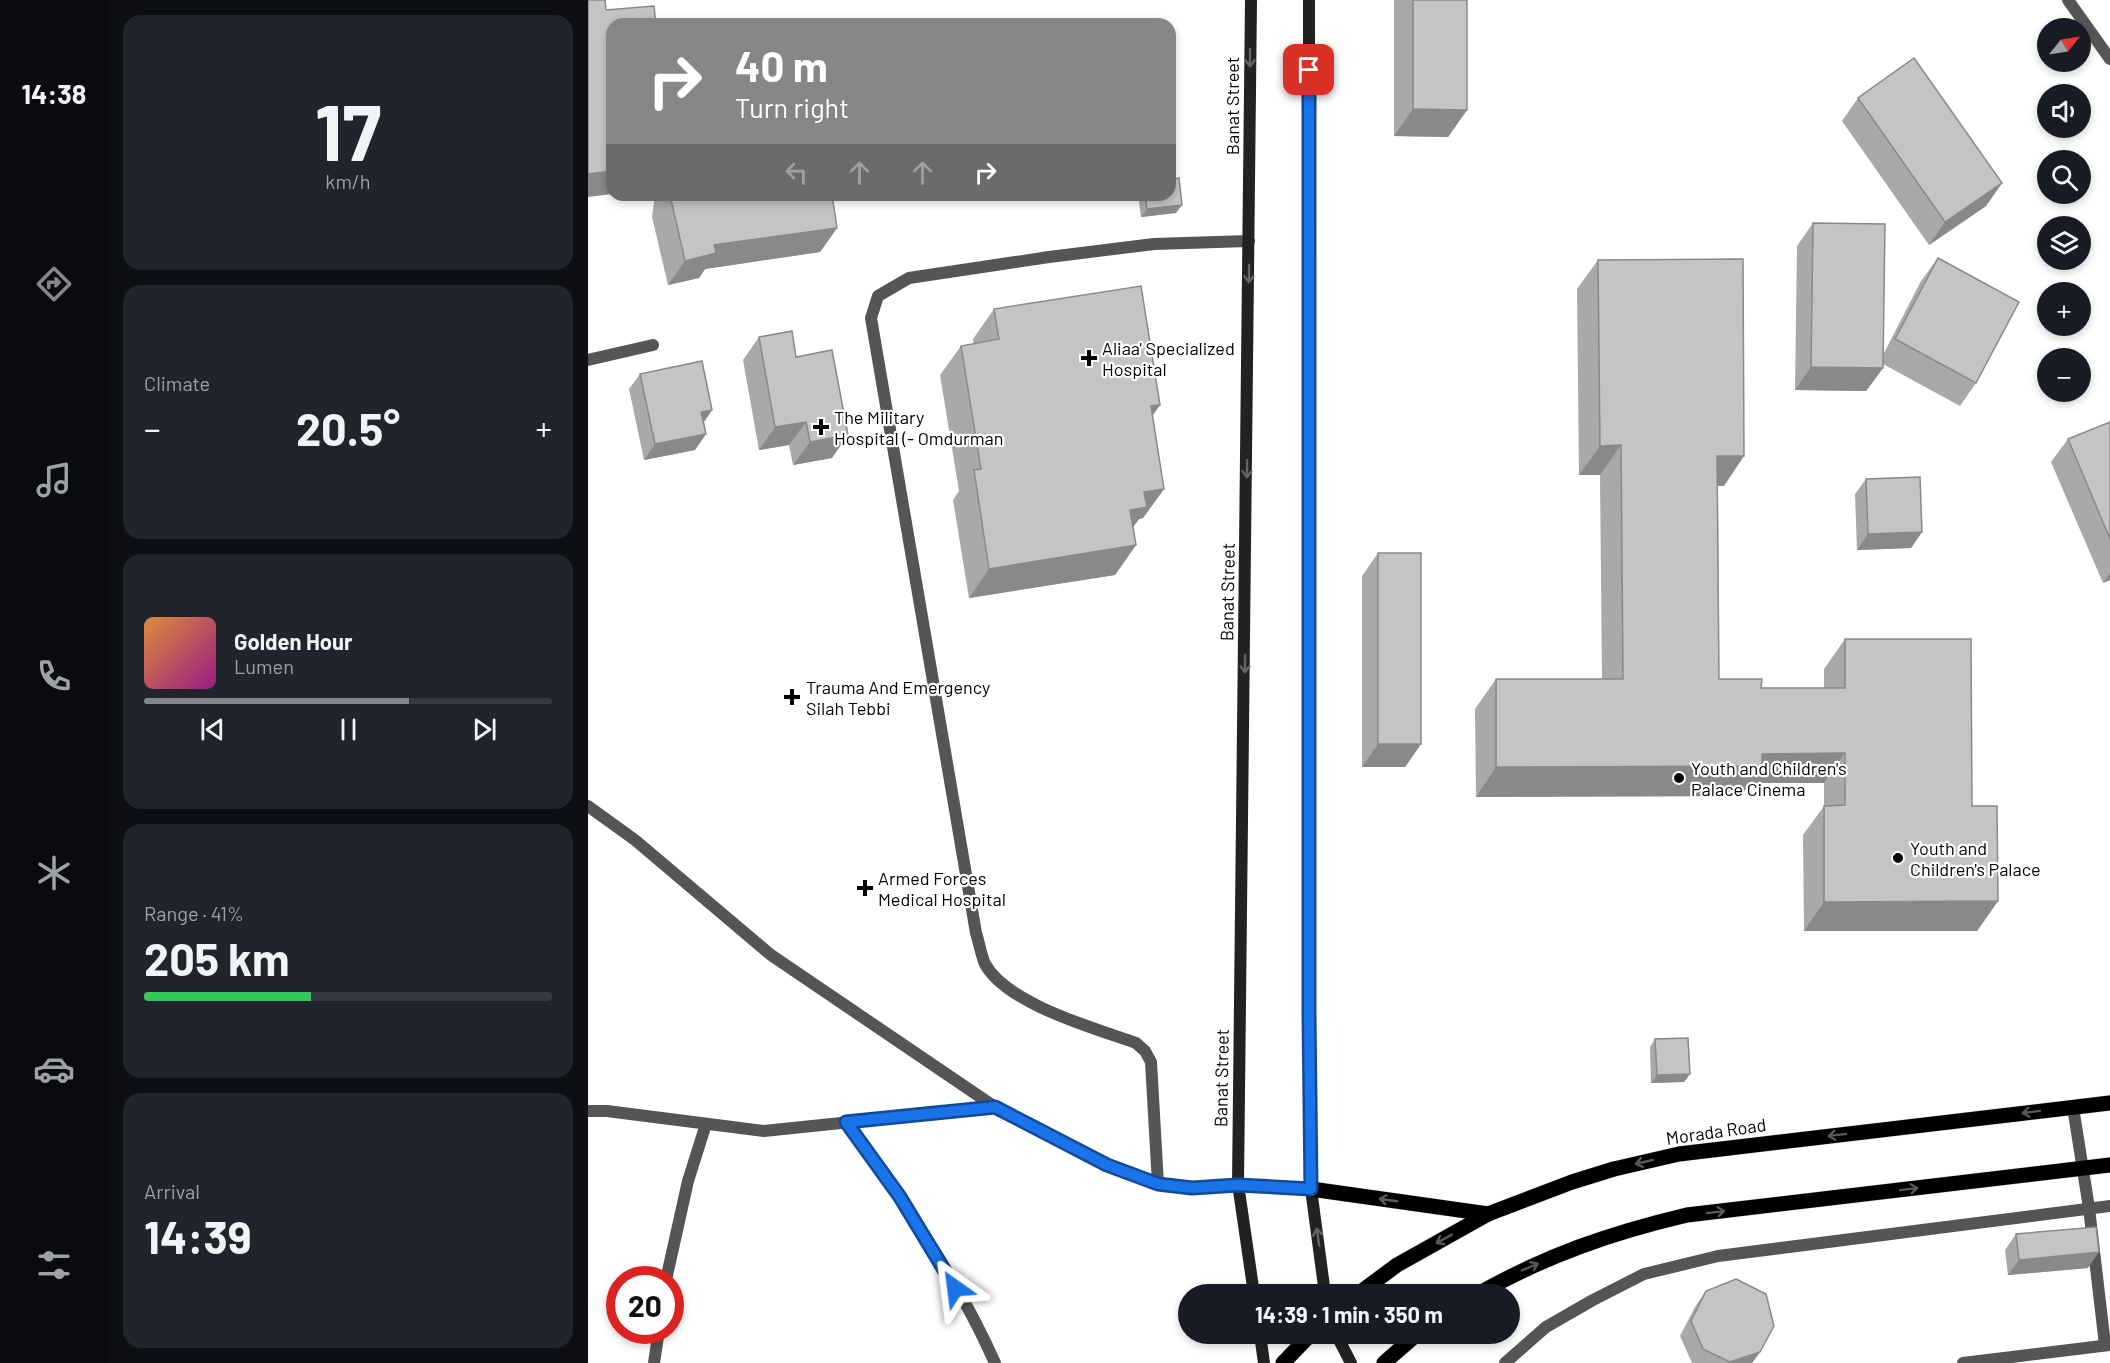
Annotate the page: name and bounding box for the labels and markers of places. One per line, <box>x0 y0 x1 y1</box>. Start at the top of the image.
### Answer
pin <box>1283 44 1334 95</box>
place label: Aliaa' Specialized Hospital <box>1102 337 1235 380</box>
marker: Aliaa' Specialized Hospital <box>1080 349 1098 367</box>
place label: The Military Hospital (- Omdurman <box>834 406 1003 449</box>
marker: The Military Hospital (- Omdurman <box>812 418 830 436</box>
place label: Trauma And Emergency Silah Tebbi <box>806 676 990 719</box>
marker: Trauma And Emergency Silah Tebbi <box>783 688 801 706</box>
place label: Youth and Children's Palace Cinema <box>1691 757 1847 800</box>
marker: Youth and Children's Palace Cinema <box>1672 771 1686 785</box>
place label: Youth and Children's Palace <box>1910 837 2041 880</box>
marker: Youth and Children's Palace <box>1891 851 1905 865</box>
place label: Armed Forces Medical Hospital <box>878 867 1006 910</box>
marker: Armed Forces Medical Hospital <box>856 879 874 897</box>

